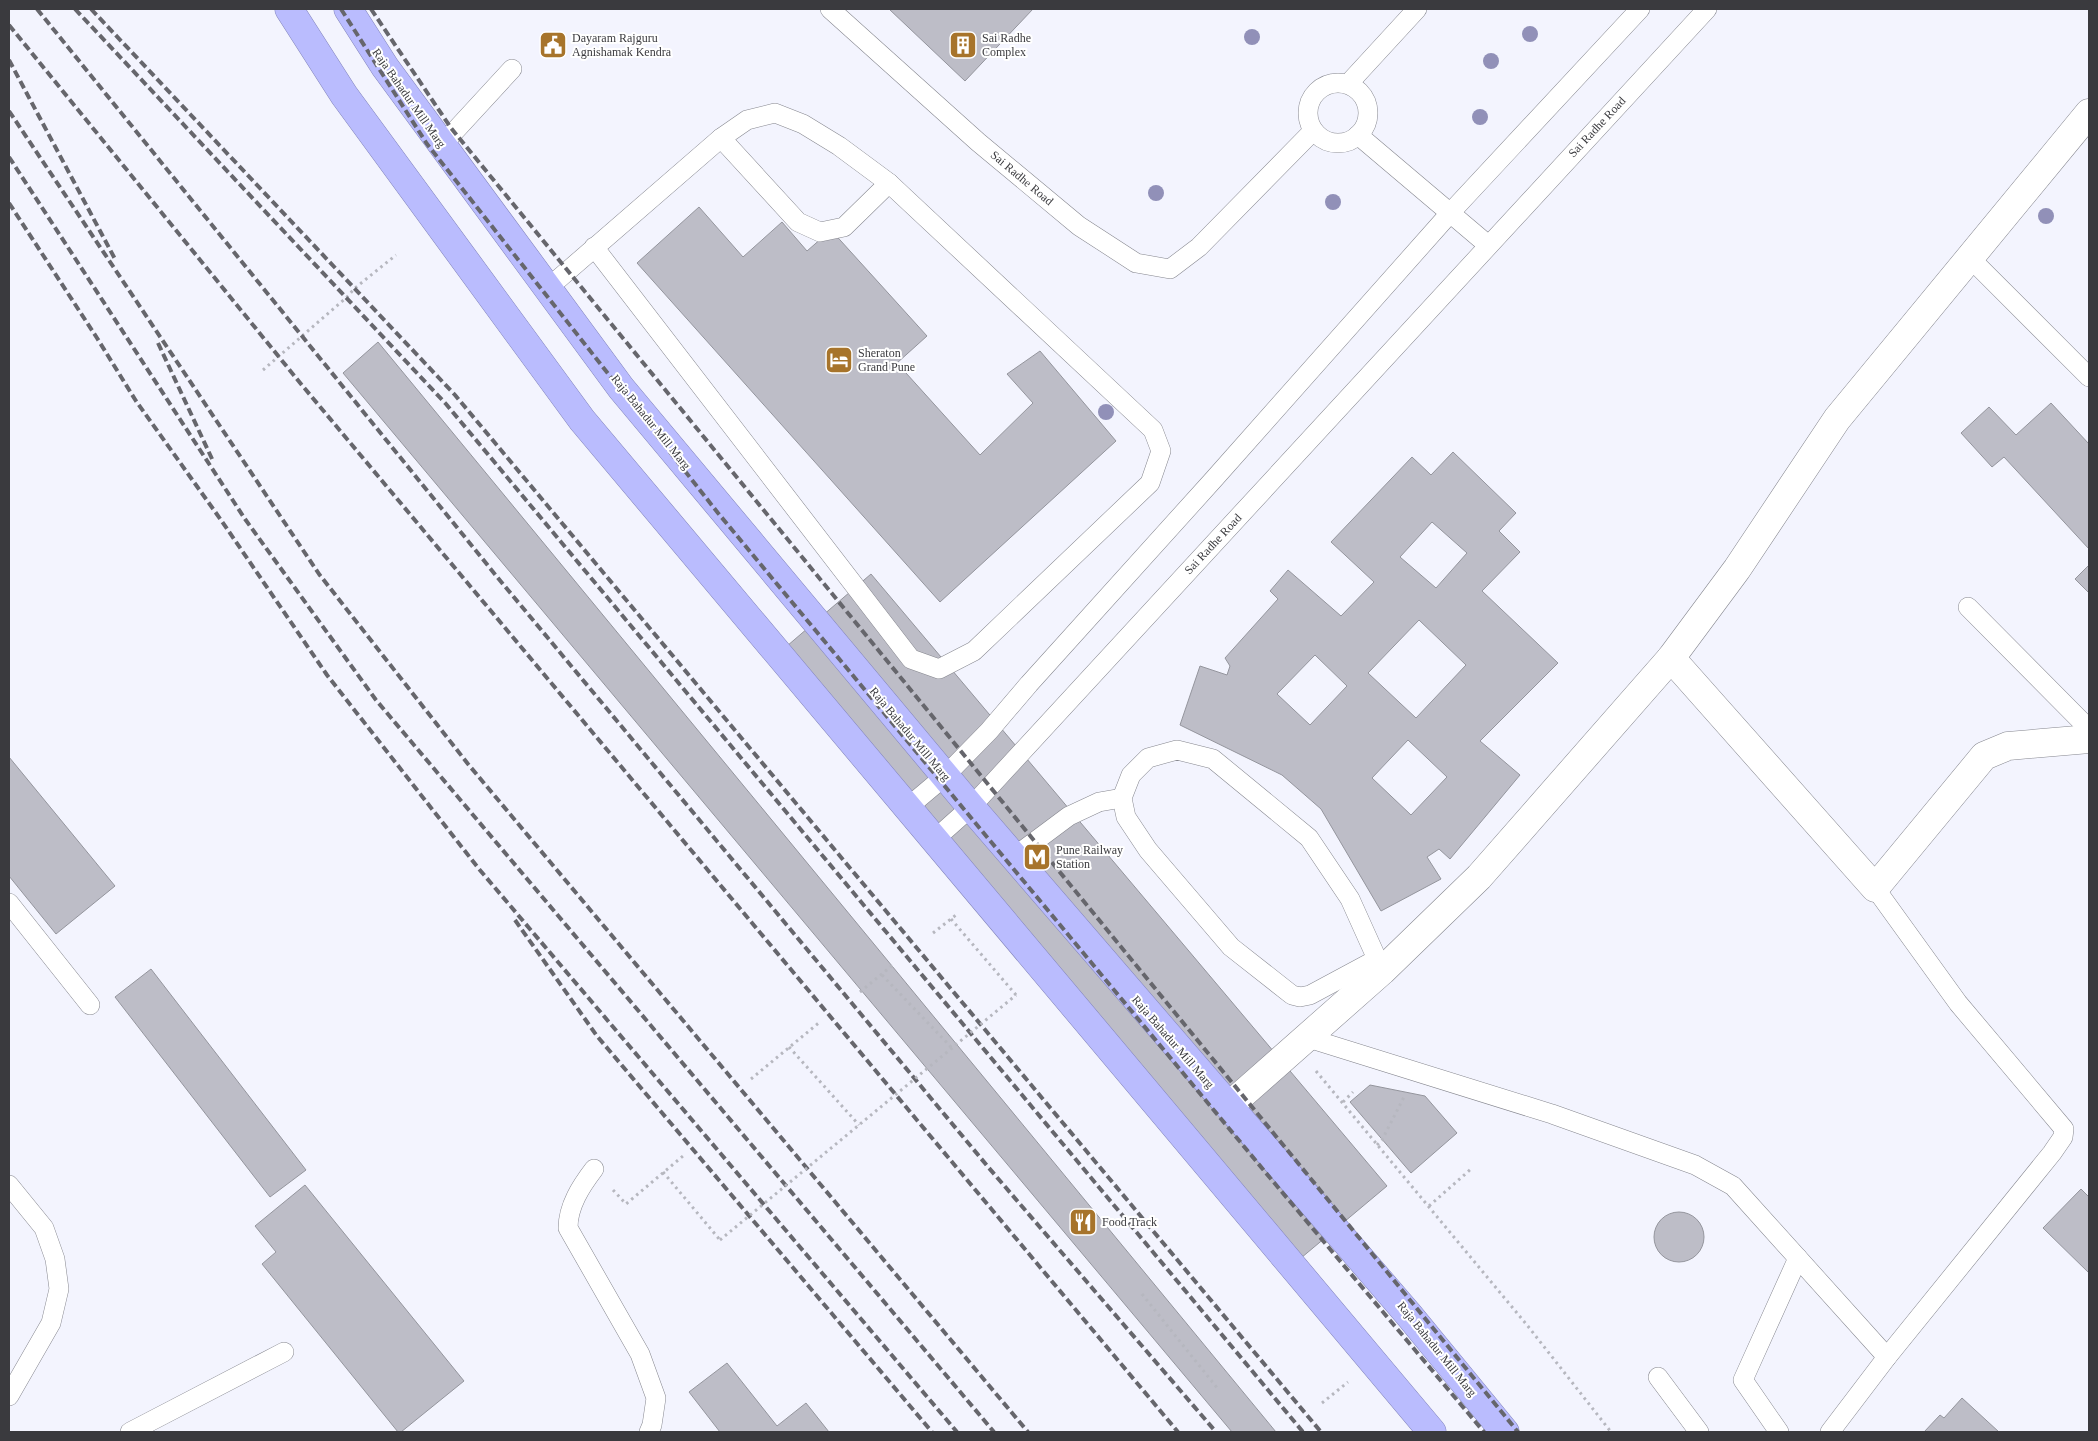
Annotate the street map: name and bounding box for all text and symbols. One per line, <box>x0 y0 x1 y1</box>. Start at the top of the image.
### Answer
public building icon: Dayaram Rajguru Agnishamak Kendra <box>538 30 568 60</box>
building icon: Sai Radhe Complex <box>948 30 978 60</box>
place label: Dayaram Rajguru Agnishamak Kendra <box>572 31 672 59</box>
place label: Sai Radhe Complex <box>982 31 1031 59</box>
street label: Raja Bahadur Mill Marg <box>369 46 449 150</box>
street label: Sai Radhe Road <box>1566 94 1628 160</box>
street label: Sai Radhe Road <box>988 148 1056 208</box>
hotel icon: Sheraton Grand Pune <box>824 345 854 375</box>
place label: Sheraton Grand Pune <box>858 346 915 374</box>
street label: Raja Bahadur Mill Marg <box>608 372 694 472</box>
street label: Sai Radhe Road <box>1182 511 1244 577</box>
street label: Raja Bahadur Mill Marg <box>867 684 953 784</box>
metro station icon: Pune Railway Station <box>1022 842 1052 872</box>
place label: Pune Railway Station <box>1056 843 1123 871</box>
street label: Raja Bahadur Mill Marg <box>1129 993 1217 1091</box>
restaurant icon: Food Track <box>1068 1207 1098 1237</box>
place label: Food Track <box>1102 1215 1157 1229</box>
street label: Raja Bahadur Mill Marg <box>1394 1299 1480 1399</box>

